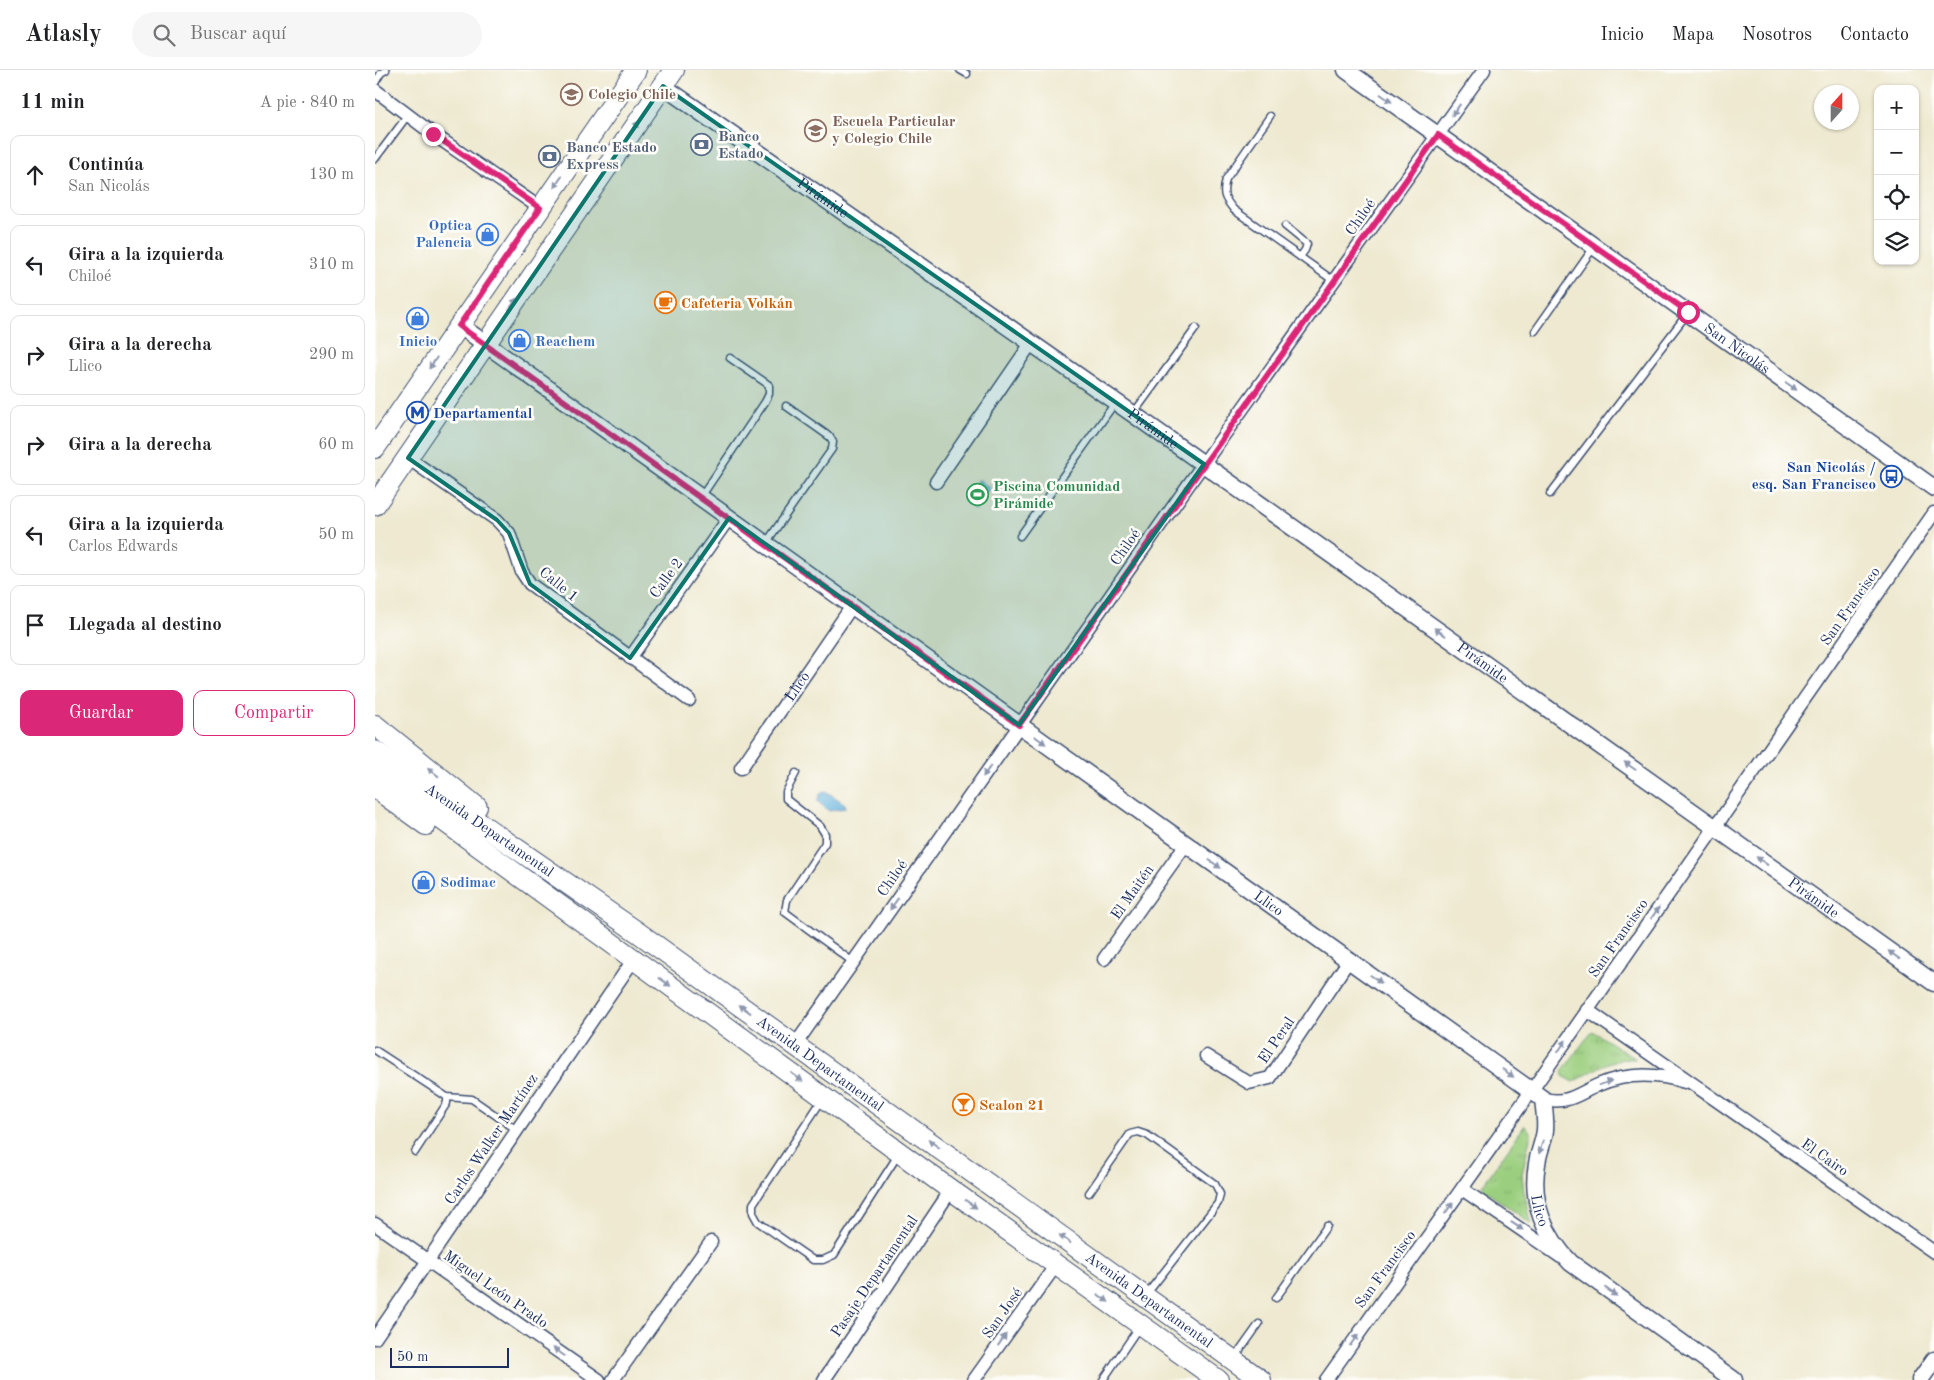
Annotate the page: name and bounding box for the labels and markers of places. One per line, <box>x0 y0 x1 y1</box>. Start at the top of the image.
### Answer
school or university icon: Colegio Chile <box>560 82 584 106</box>
place label: Colegio Chile <box>588 88 676 103</box>
place label: Escuela Particular y Colegio Chile <box>832 115 956 147</box>
school or university icon: Escuela Particular y Colegio Chile <box>804 118 828 142</box>
place label: Banco Estado <box>718 130 764 162</box>
bank icon: Banco Estado <box>690 133 714 157</box>
place label: Banco Estado Express <box>566 141 657 173</box>
bank icon: Banco Estado Express <box>538 144 562 168</box>
place label: Optica Palencia <box>415 219 472 251</box>
shop icon: Optica Palencia <box>476 222 500 246</box>
cafe icon: Cafeteria Volkán <box>653 291 677 315</box>
place label: Cafeteria Volkán <box>681 297 793 312</box>
shop icon: Inicio <box>406 306 430 330</box>
shop icon: Reachem <box>507 329 531 353</box>
place label: Inicio <box>399 335 437 350</box>
place label: Reachem <box>535 335 595 350</box>
metro station icon: Departamental <box>405 401 429 425</box>
place label: Departamental <box>433 407 533 422</box>
place label: San Nicolás / esq. San Francisco <box>1752 461 1876 493</box>
bus stop icon: San Nicolás / esq. San Francisco <box>1880 464 1904 488</box>
place label: Piscina Comunidad Pirámide <box>993 480 1120 512</box>
sports icon: Piscina Comunidad Pirámide <box>965 483 989 507</box>
shop icon: Sodimac <box>412 870 436 894</box>
place label: Sodimac <box>440 876 496 891</box>
bar icon: Scalon 21 <box>951 1093 975 1117</box>
place label: Scalon 21 <box>979 1099 1045 1114</box>

